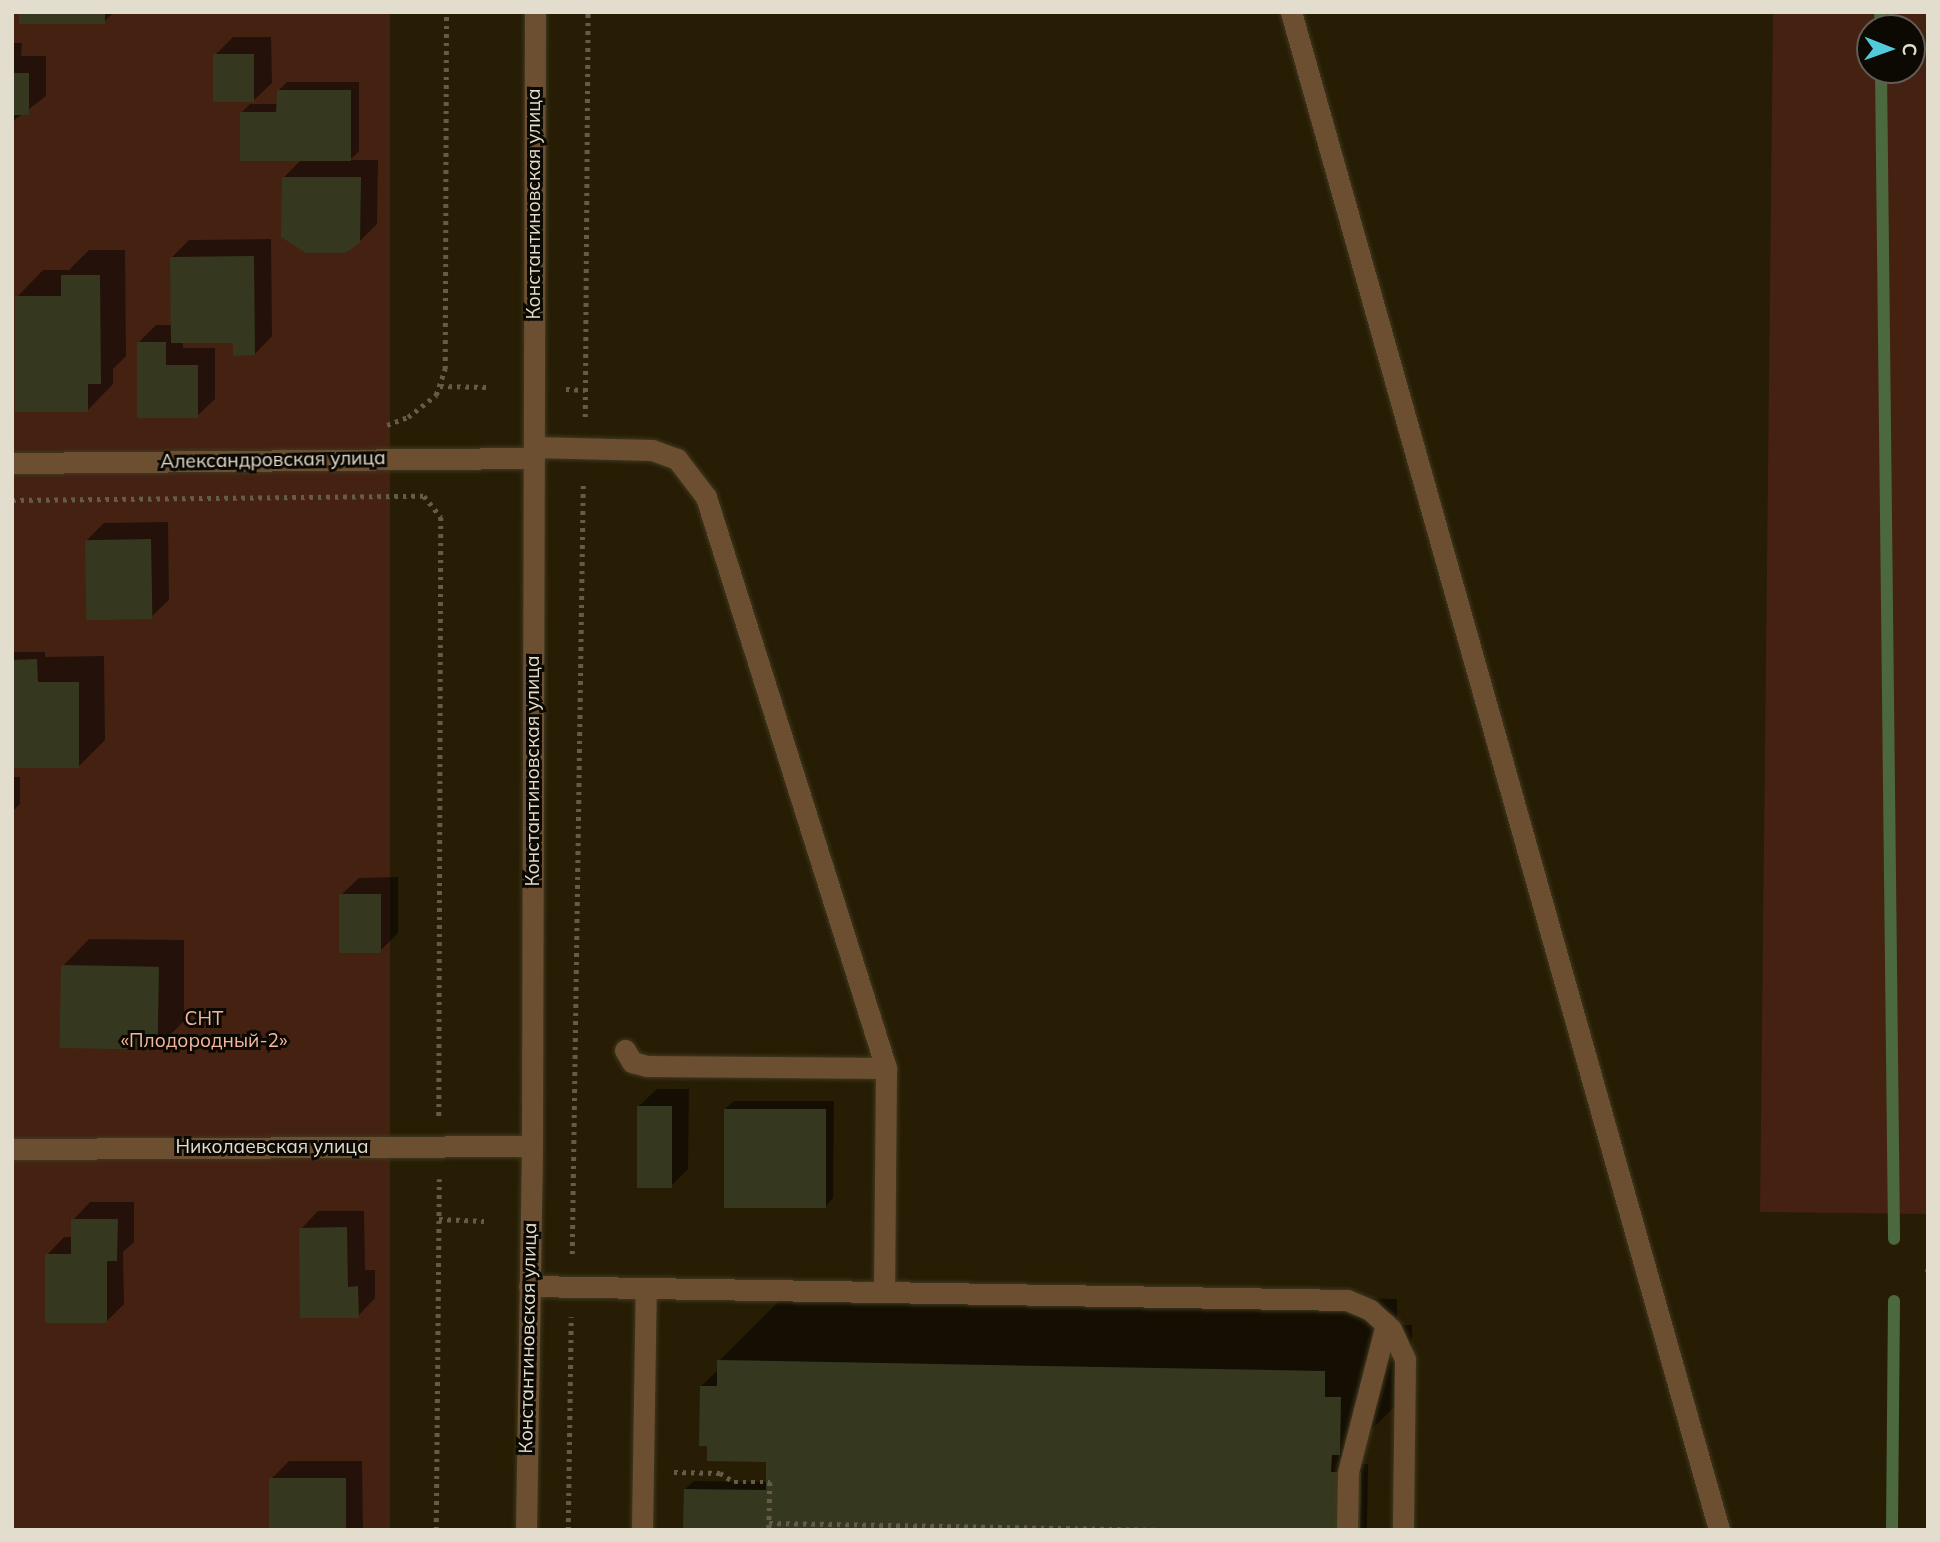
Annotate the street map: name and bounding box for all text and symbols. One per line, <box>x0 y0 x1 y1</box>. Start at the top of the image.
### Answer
north arrow <box>1856 14 1926 84</box>
text: С <box>1898 43 1922 56</box>
street label: Константиновская улица <box>523 88 545 320</box>
street label: Александровская улица <box>160 447 386 473</box>
street label: Константиновская улица <box>522 655 544 887</box>
park label: СНТ «Плодородный-2» <box>121 1008 287 1052</box>
street label: Николаевская улица <box>176 1136 368 1158</box>
street label: Константиновская улица <box>515 1222 541 1454</box>

